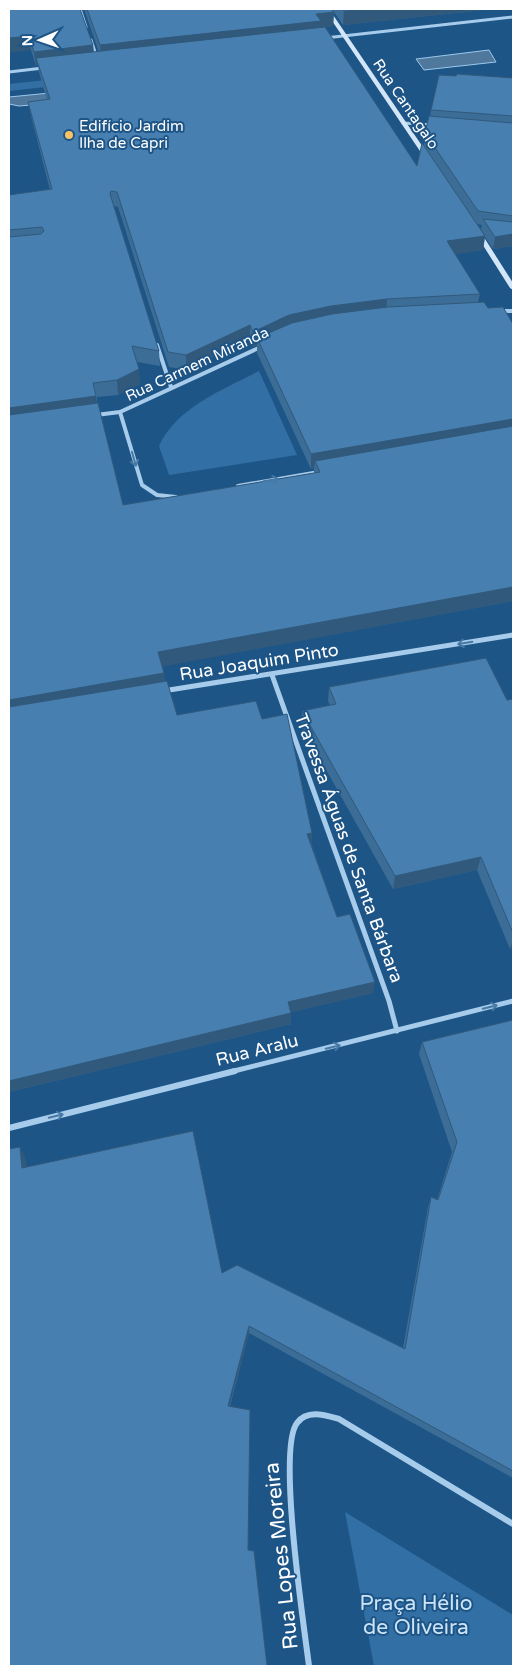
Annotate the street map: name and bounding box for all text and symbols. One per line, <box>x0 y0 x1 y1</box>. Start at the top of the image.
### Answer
north arrow <box>15 15 65 65</box>
text: N <box>19 35 36 46</box>
street label: Rua Cantagalo <box>369 55 443 153</box>
place label: Edifício Jardim Ilha de Capri <box>79 117 184 152</box>
marker: Edifício Jardim Ilha de Capri <box>63 129 75 141</box>
street label: Rua Carmem Miranda <box>123 323 271 405</box>
one-way arrow <box>129 450 139 466</box>
one-way arrow <box>263 474 279 484</box>
one-way arrow <box>458 638 474 648</box>
street label: Rua Joaquim Pinto <box>178 639 340 685</box>
street label: Travessa Águas de Santa Bárbara <box>290 710 408 986</box>
one-way arrow <box>482 1002 498 1011</box>
street label: Rua Aralu <box>213 1029 301 1071</box>
one-way arrow <box>324 1042 340 1051</box>
one-way arrow <box>48 1111 64 1120</box>
street label: Rua Lopes Moreira <box>259 1461 304 1651</box>
park label: Praça Hélio de Oliveira <box>360 1591 472 1640</box>

